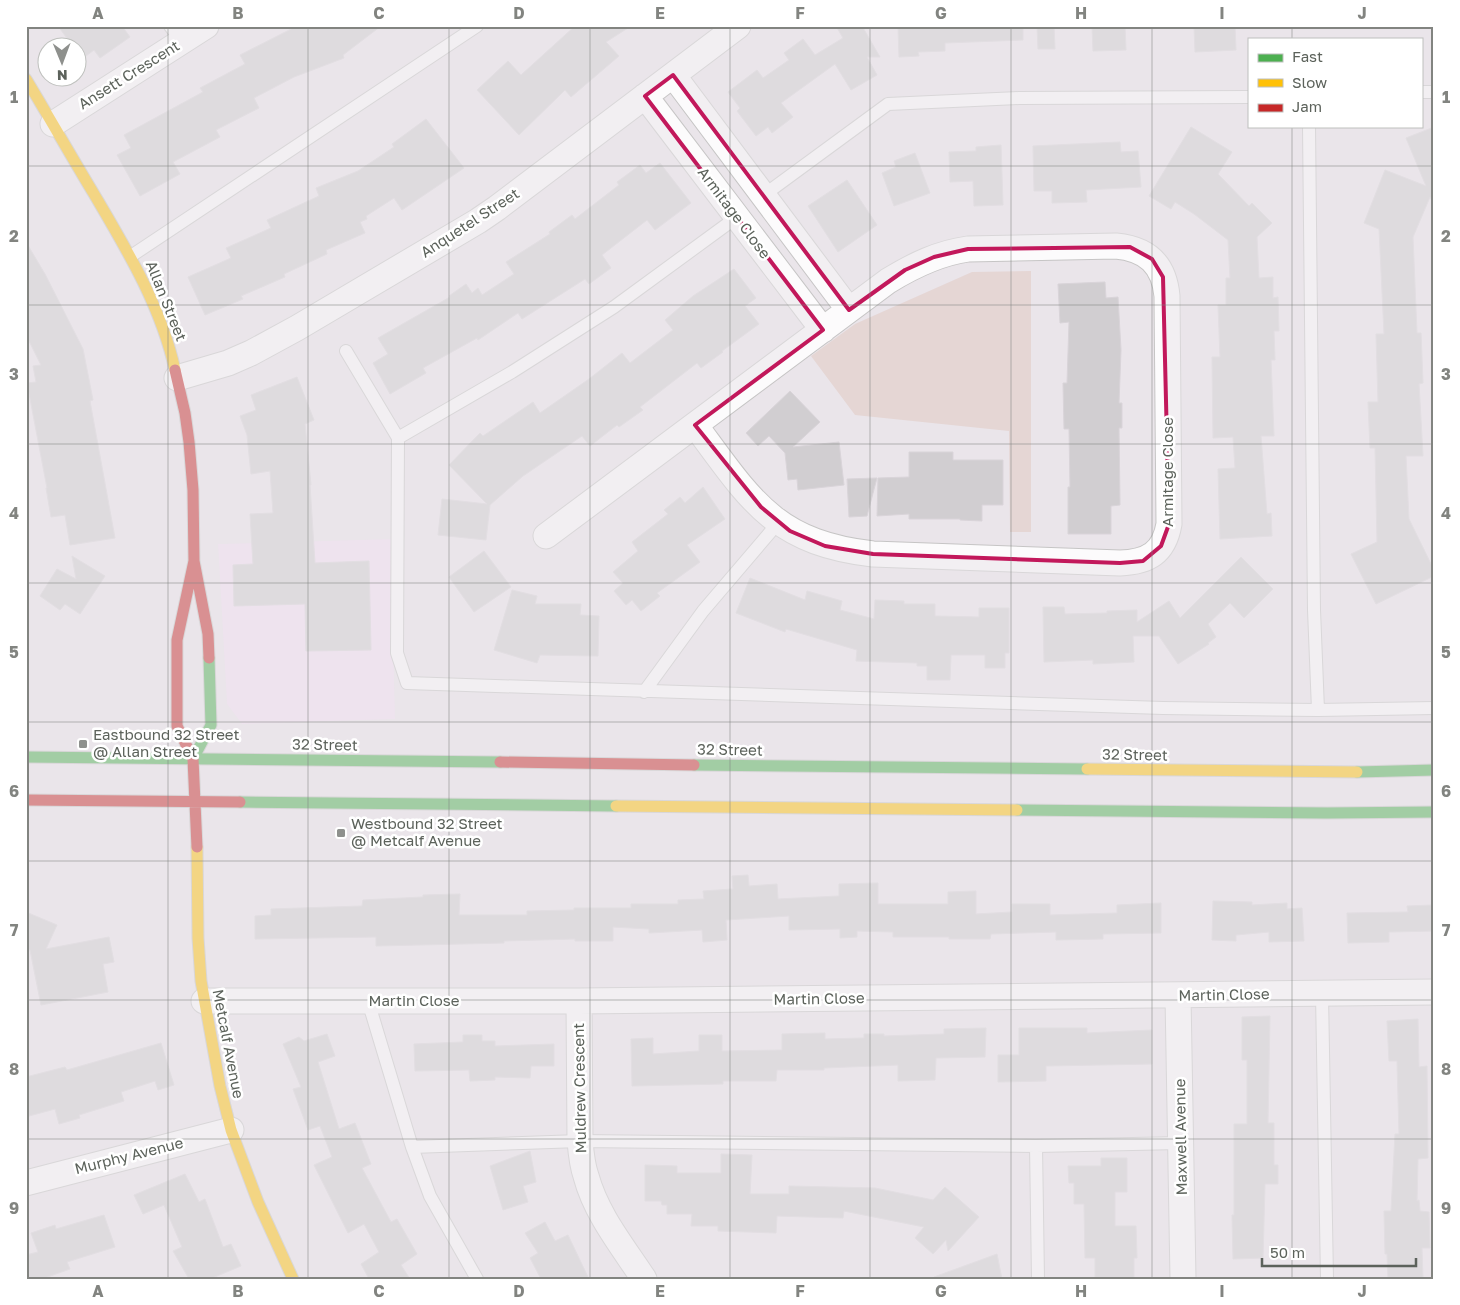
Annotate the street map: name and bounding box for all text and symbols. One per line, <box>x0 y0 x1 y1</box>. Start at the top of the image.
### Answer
text: A <box>92 3 104 23</box>
text: B <box>232 3 244 23</box>
text: C <box>373 3 385 23</box>
text: D <box>513 3 525 23</box>
text: E <box>655 3 665 23</box>
text: F <box>795 3 805 23</box>
text: G <box>935 3 947 23</box>
text: H <box>1075 3 1087 23</box>
text: I <box>1219 3 1225 23</box>
text: J <box>1357 3 1367 23</box>
street label: Ansett Crescent <box>75 36 182 113</box>
north arrow <box>38 38 88 88</box>
legend <box>1248 38 1422 128</box>
text: Fast <box>1292 47 1323 65</box>
text: N <box>57 67 68 84</box>
text: Slow <box>1292 73 1327 91</box>
text: 1 <box>10 87 18 107</box>
text: 1 <box>1442 87 1450 107</box>
text: Jam <box>1292 97 1322 115</box>
street label: Armitage Close <box>695 163 775 262</box>
street label: Anquetel Street <box>417 184 522 261</box>
text: 2 <box>9 226 19 246</box>
text: 2 <box>1441 226 1451 246</box>
street label: Allan Street <box>143 258 191 343</box>
text: 3 <box>9 364 19 384</box>
text: 3 <box>1441 364 1451 384</box>
street label: Armitage Close <box>1158 417 1176 527</box>
text: 4 <box>9 503 19 523</box>
text: 4 <box>1441 503 1451 523</box>
text: 5 <box>9 642 19 662</box>
text: 5 <box>1441 642 1451 662</box>
place label: Eastbound 32 Street @ Allan Street <box>93 725 240 760</box>
street label: 32 Street <box>292 734 358 754</box>
marker: Eastbound 32 Street @ Allan Street <box>77 738 89 750</box>
street label: 32 Street <box>697 739 763 759</box>
street label: 32 Street <box>1102 744 1168 764</box>
text: 6 <box>9 781 19 801</box>
text: 6 <box>1441 781 1451 801</box>
place label: Westbound 32 Street @ Metcalf Avenue <box>351 814 503 849</box>
marker: Westbound 32 Street @ Metcalf Avenue <box>335 827 347 839</box>
text: 7 <box>10 920 19 940</box>
text: 7 <box>1442 920 1451 940</box>
street label: Martin Close <box>1178 984 1270 1004</box>
street label: Metcalf Avenue <box>210 988 248 1100</box>
street label: Martin Close <box>773 988 865 1008</box>
street label: Martin Close <box>368 991 460 1009</box>
street label: Muldrew Crescent <box>569 1023 589 1153</box>
text: 8 <box>9 1059 19 1079</box>
text: 8 <box>1441 1059 1451 1079</box>
street label: Maxwell Avenue <box>1170 1078 1190 1196</box>
street label: Murphy Avenue <box>73 1133 185 1177</box>
text: 9 <box>9 1198 19 1218</box>
text: 9 <box>1441 1198 1451 1218</box>
scale bar <box>1262 1235 1416 1267</box>
text: 50 m <box>1270 1243 1305 1261</box>
text: A <box>92 1281 104 1301</box>
text: B <box>232 1281 244 1301</box>
text: C <box>373 1281 385 1301</box>
text: D <box>513 1281 525 1301</box>
text: E <box>655 1281 665 1301</box>
text: F <box>795 1281 805 1301</box>
text: G <box>935 1281 947 1301</box>
text: H <box>1075 1281 1087 1301</box>
text: I <box>1219 1281 1225 1301</box>
text: J <box>1357 1281 1367 1301</box>

